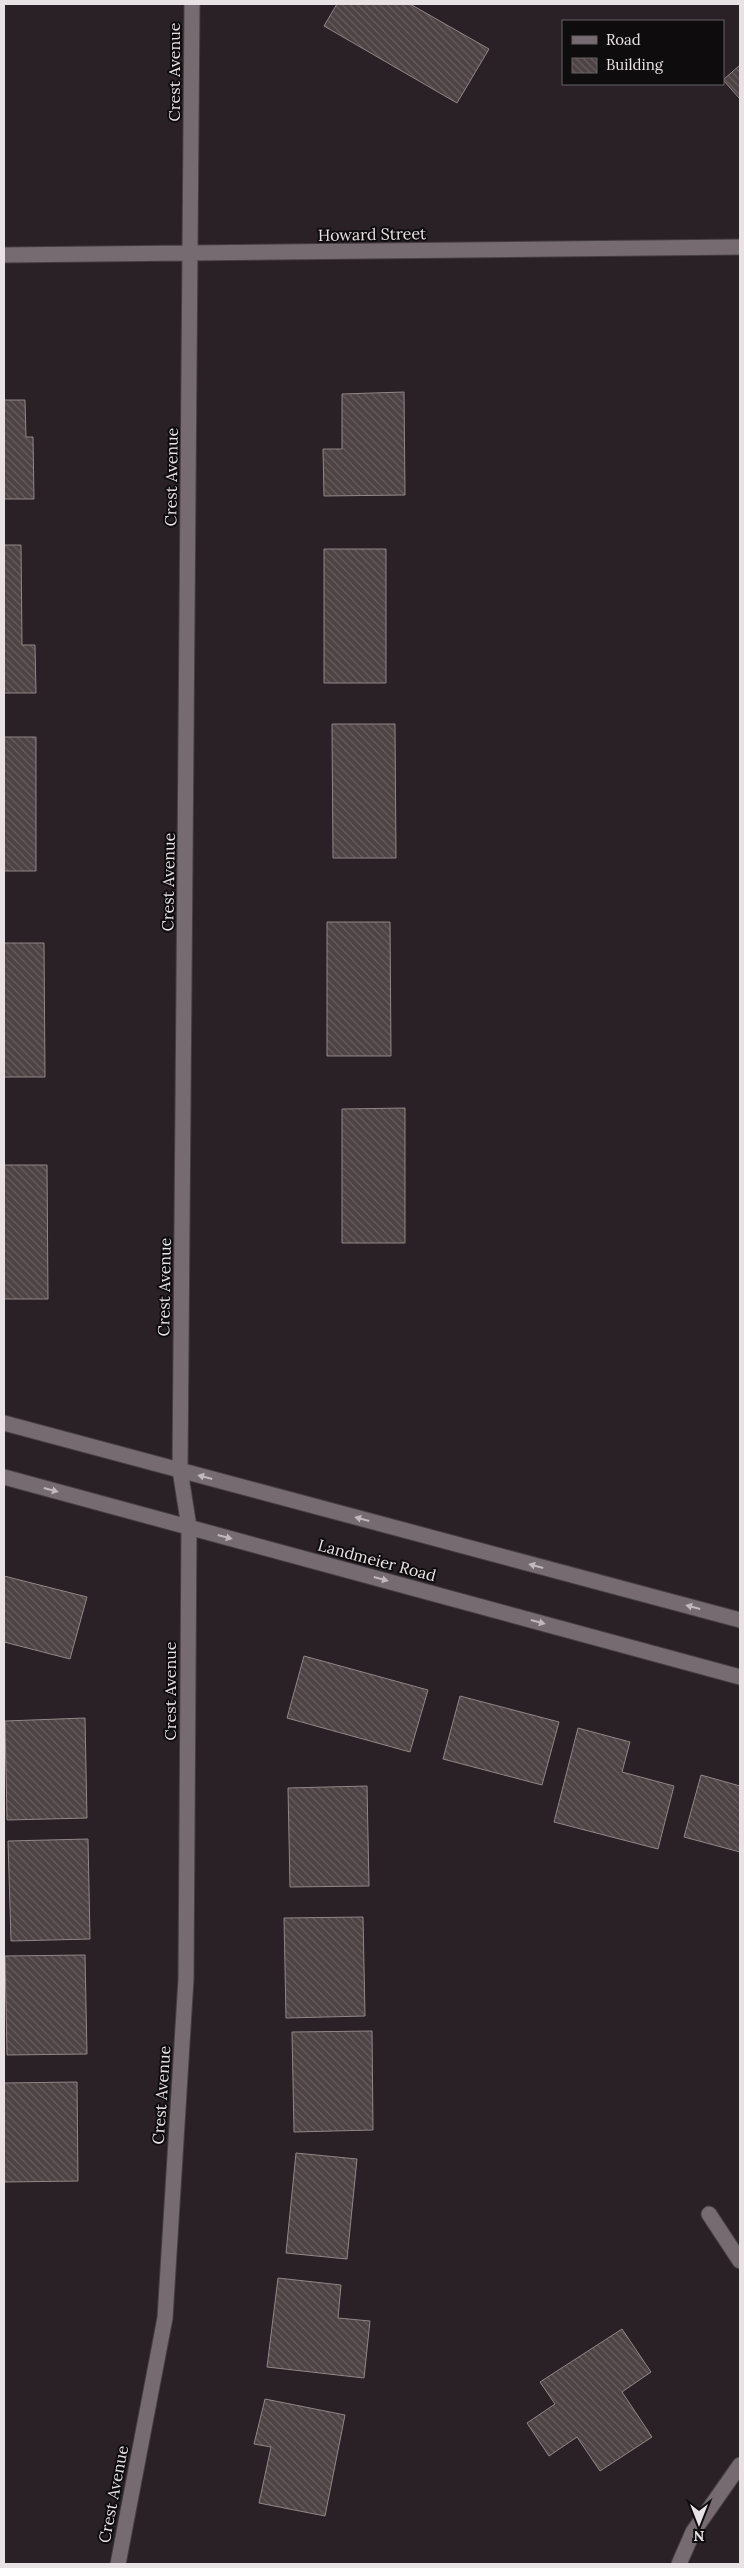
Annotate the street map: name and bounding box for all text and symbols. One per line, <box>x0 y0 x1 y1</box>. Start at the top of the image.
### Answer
legend <box>562 20 724 85</box>
street label: Crest Avenue <box>164 22 184 121</box>
text: Road <box>606 30 641 49</box>
text: Building <box>606 55 664 74</box>
street label: Howard Street <box>318 223 427 245</box>
street label: Crest Avenue <box>160 427 182 527</box>
street label: Crest Avenue <box>157 832 179 932</box>
street label: Crest Avenue <box>153 1237 175 1337</box>
one-way arrow <box>198 1473 213 1481</box>
one-way arrow <box>43 1486 58 1494</box>
one-way arrow <box>355 1515 370 1523</box>
one-way arrow <box>217 1533 232 1541</box>
street label: Landmeier Road <box>316 1535 439 1585</box>
one-way arrow <box>529 1561 544 1569</box>
one-way arrow <box>374 1576 389 1584</box>
one-way arrow <box>686 1603 701 1611</box>
one-way arrow <box>531 1618 546 1626</box>
street label: Crest Avenue <box>160 1641 180 1740</box>
street label: Crest Avenue <box>148 2045 174 2145</box>
street label: Crest Avenue <box>94 2443 132 2544</box>
north arrow <box>674 2498 724 2548</box>
text: N <box>693 2527 704 2545</box>

